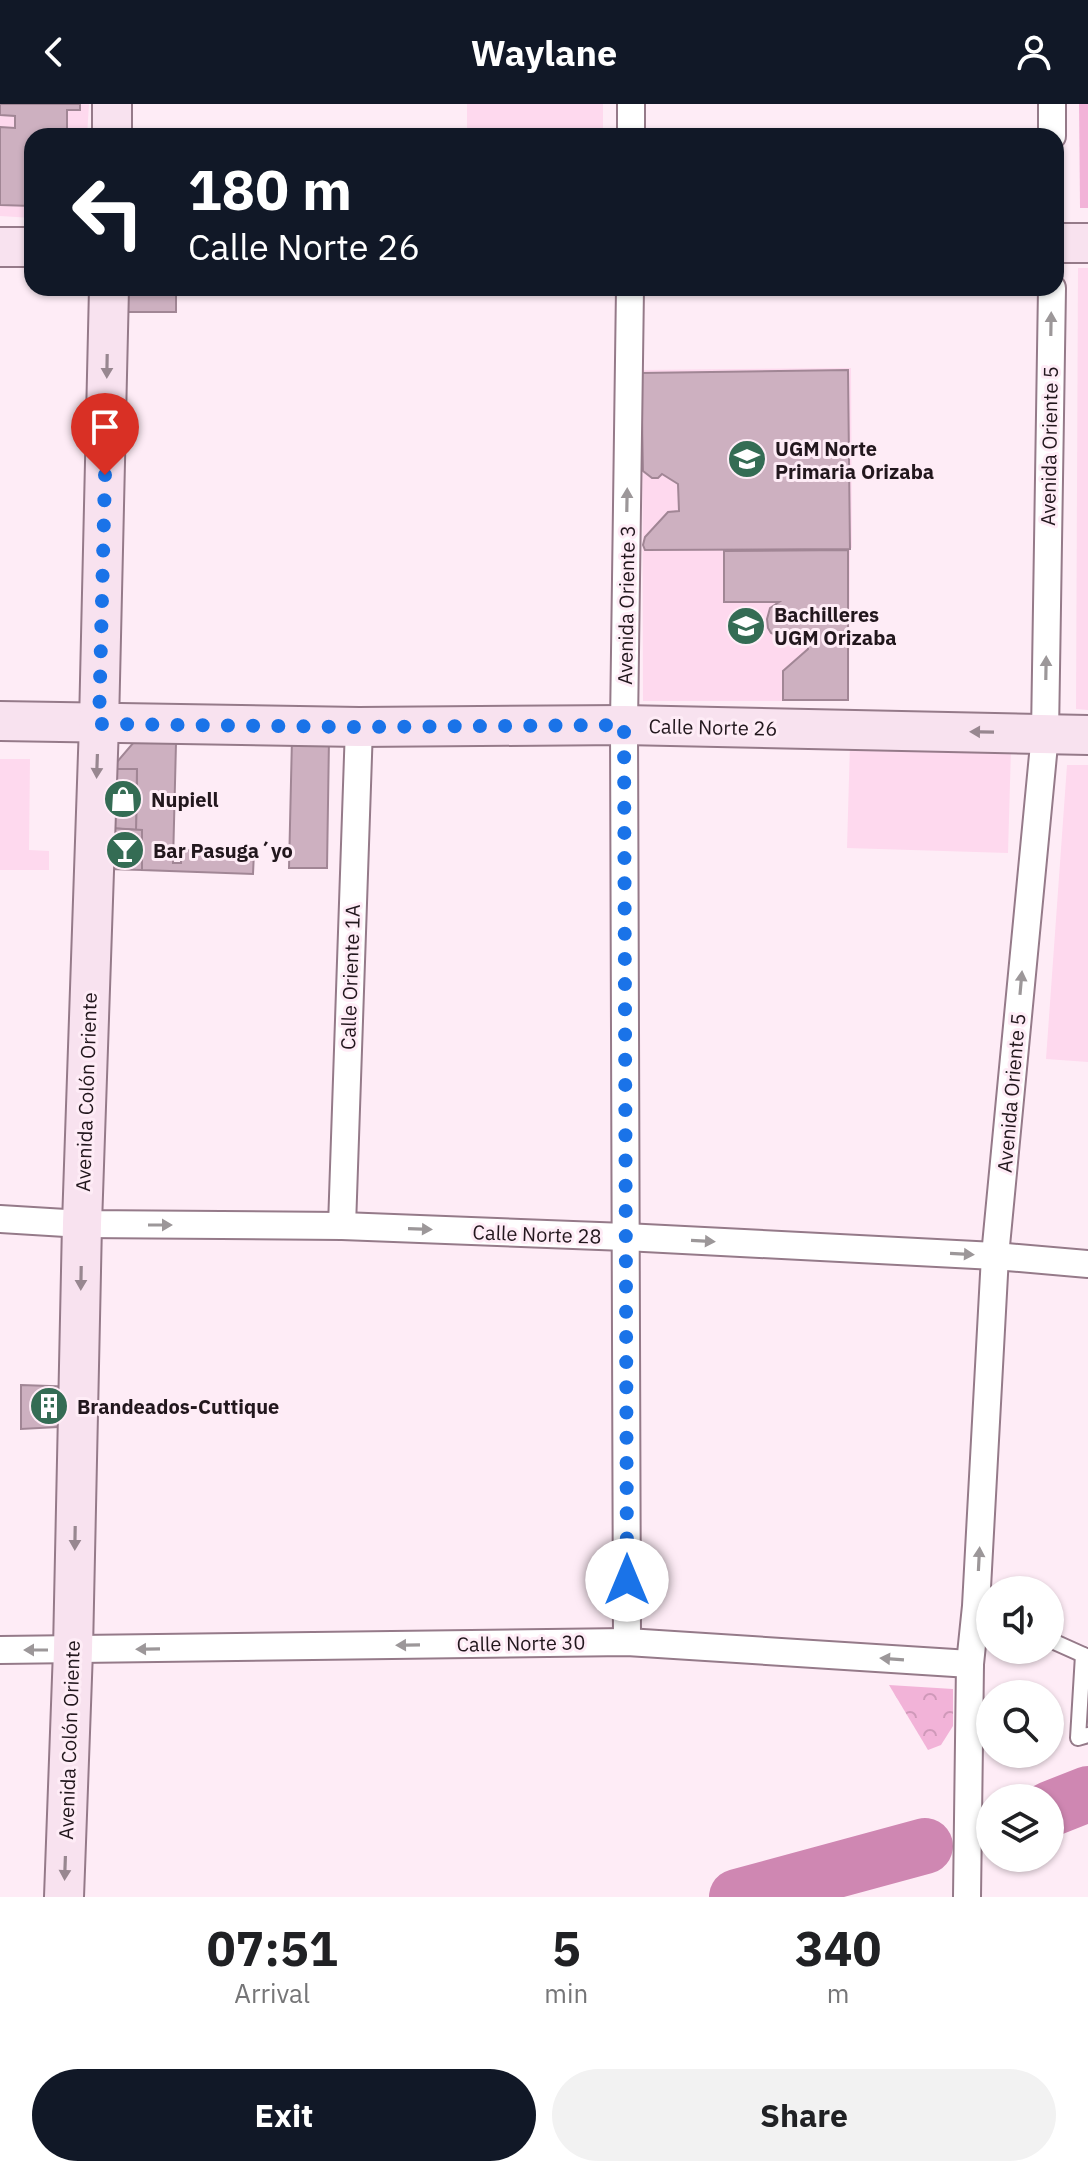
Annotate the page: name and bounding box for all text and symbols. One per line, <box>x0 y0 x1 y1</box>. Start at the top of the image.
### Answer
text: Waylane <box>471 29 617 76</box>
icon: back <box>32 30 76 74</box>
icon: person <box>1012 30 1056 74</box>
text: 180 m <box>188 153 352 225</box>
icon: left <box>56 160 160 264</box>
text: Calle Norte 26 <box>188 223 420 270</box>
one-way arrow <box>1045 311 1058 336</box>
one-way arrow <box>101 354 114 379</box>
street label: Avenida Oriente 5 <box>1034 366 1064 526</box>
pin <box>71 393 139 475</box>
icon: arrive <box>83 405 127 449</box>
place label: UGM Norte Primaria Orizaba <box>775 435 934 485</box>
school or university icon: UGM Norte Primaria Orizaba <box>726 438 768 480</box>
one-way arrow <box>621 487 633 512</box>
street label: Avenida Oriente 3 <box>611 525 641 685</box>
place label: Bachilleres UGM Orizaba <box>774 601 897 651</box>
school or university icon: Bachilleres UGM Orizaba <box>725 605 767 647</box>
one-way arrow <box>1040 655 1052 680</box>
street label: Calle Norte 26 <box>648 712 778 742</box>
one-way arrow <box>969 726 994 739</box>
one-way arrow <box>91 754 104 779</box>
shop icon: Nupiell <box>102 778 144 820</box>
place label: Nupiell <box>151 786 218 813</box>
bar icon: Bar Pasuga´yo <box>104 829 146 871</box>
place label: Bar Pasuga´yo <box>153 837 293 864</box>
street label: Calle Oriente 1A <box>334 903 366 1050</box>
one-way arrow <box>1015 970 1028 995</box>
street label: Avenida Colón Oriente <box>69 992 103 1192</box>
street label: Avenida Oriente 5 <box>991 1012 1031 1174</box>
street label: Calle Norte 28 <box>472 1218 602 1250</box>
one-way arrow <box>148 1219 173 1231</box>
one-way arrow <box>408 1223 433 1236</box>
one-way arrow <box>691 1235 716 1248</box>
one-way arrow <box>950 1248 975 1261</box>
one-way arrow <box>74 1266 87 1291</box>
building icon: Brandeados-Cuttique <box>28 1385 70 1427</box>
place label: Brandeados-Cuttique <box>77 1393 279 1420</box>
one-way arrow <box>69 1526 81 1551</box>
position arrow <box>585 1538 669 1622</box>
one-way arrow <box>973 1546 986 1571</box>
map controls <box>976 1576 1064 1872</box>
button: sound <box>976 1576 1064 1664</box>
street label: Calle Norte 30 <box>456 1628 586 1658</box>
one-way arrow <box>395 1639 420 1651</box>
street label: Avenida Colón Oriente <box>52 1640 86 1840</box>
one-way arrow <box>135 1643 160 1655</box>
one-way arrow <box>23 1644 48 1656</box>
one-way arrow <box>879 1652 904 1665</box>
button: search <box>976 1680 1064 1768</box>
button: layers <box>976 1784 1064 1872</box>
one-way arrow <box>58 1856 71 1881</box>
text: 07:51 <box>207 1917 338 1979</box>
text: 5 <box>552 1917 581 1979</box>
text: 340 <box>795 1917 881 1979</box>
text: Arrival <box>234 1976 310 2010</box>
text: min <box>544 1976 588 2010</box>
text: m <box>827 1976 849 2010</box>
button: Exit <box>32 2069 536 2161</box>
button: Share <box>552 2069 1056 2161</box>

